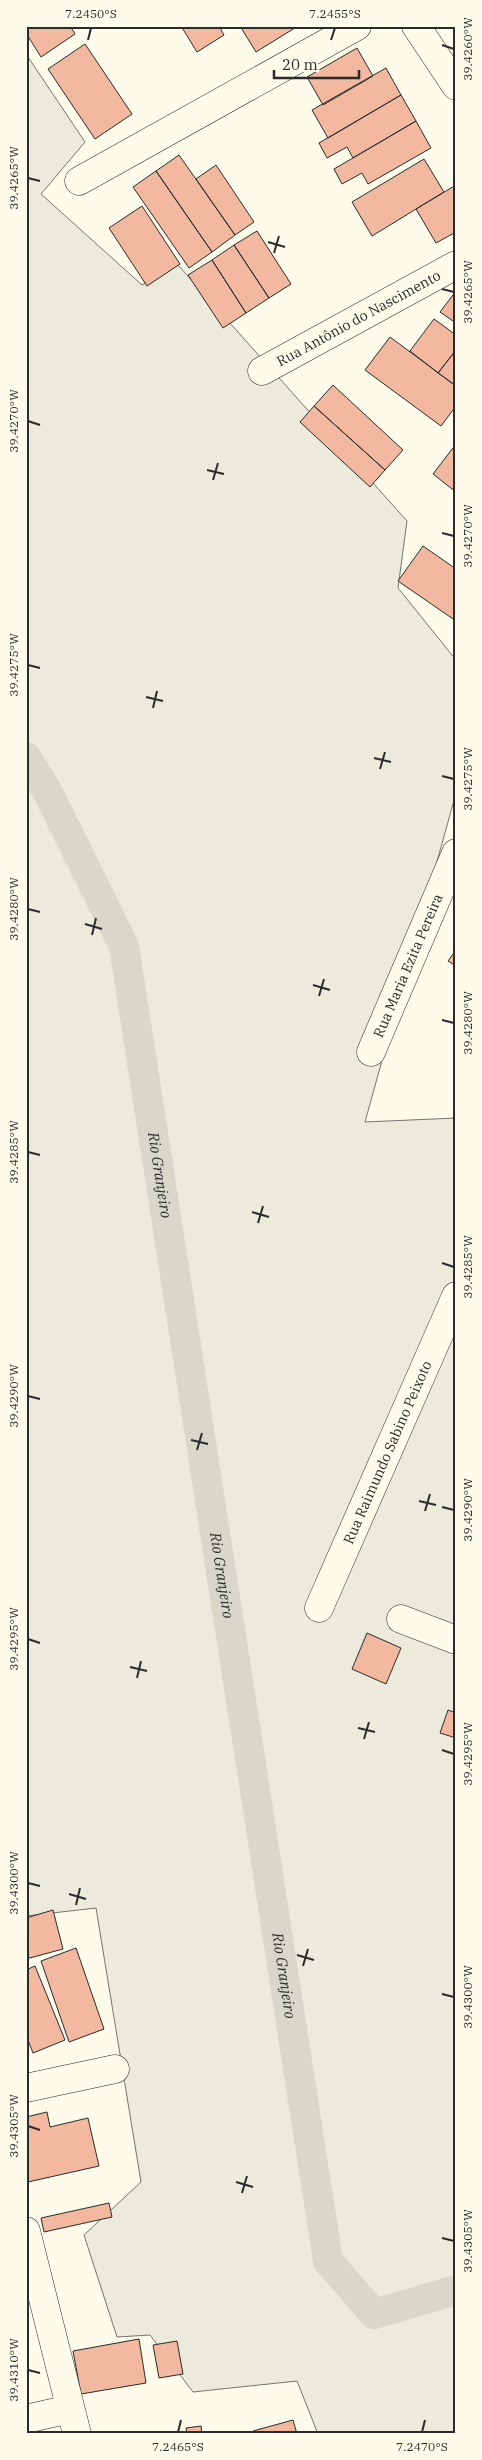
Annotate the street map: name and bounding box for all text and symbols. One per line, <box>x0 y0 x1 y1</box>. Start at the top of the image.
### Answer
text: 7.2450°S <box>65 6 117 21</box>
text: 7.2455°S <box>309 6 361 21</box>
text: 39.4260°W <box>460 17 475 81</box>
scale bar <box>274 48 360 80</box>
text: 20 m <box>282 55 318 74</box>
text: 39.4265°W <box>6 146 21 210</box>
text: 39.4265°W <box>460 260 475 324</box>
street label: Rua Antônio do Nascimento <box>273 266 444 370</box>
text: 39.4270°W <box>6 389 21 453</box>
text: 39.4270°W <box>460 504 475 568</box>
text: 39.4275°W <box>6 633 21 697</box>
text: 39.4275°W <box>460 747 475 811</box>
text: 39.4280°W <box>6 877 21 941</box>
street label: Rua Maria Ezita Pereira <box>369 891 447 1040</box>
text: 39.4280°W <box>460 991 475 1055</box>
text: 39.4285°W <box>6 1120 21 1184</box>
water label: Rio Granjeiro <box>144 1130 176 1219</box>
text: 39.4285°W <box>460 1235 475 1299</box>
street label: Rua Raimundo Sabino Peixoto <box>339 1358 436 1547</box>
text: 39.4290°W <box>6 1364 21 1428</box>
text: 39.4290°W <box>460 1478 475 1542</box>
water label: Rio Granjeiro <box>206 1530 238 1620</box>
text: 39.4295°W <box>6 1607 21 1671</box>
text: 39.4295°W <box>460 1722 475 1786</box>
text: 39.4300°W <box>6 1851 21 1915</box>
water label: Rio Granjeiro <box>268 1930 300 2020</box>
text: 39.4300°W <box>460 1965 475 2029</box>
text: 39.4305°W <box>6 2094 21 2158</box>
text: 39.4305°W <box>460 2209 475 2273</box>
text: 39.4310°W <box>6 2338 21 2402</box>
text: 7.2465°S <box>152 2439 204 2454</box>
text: 7.2470°S <box>396 2439 448 2454</box>

